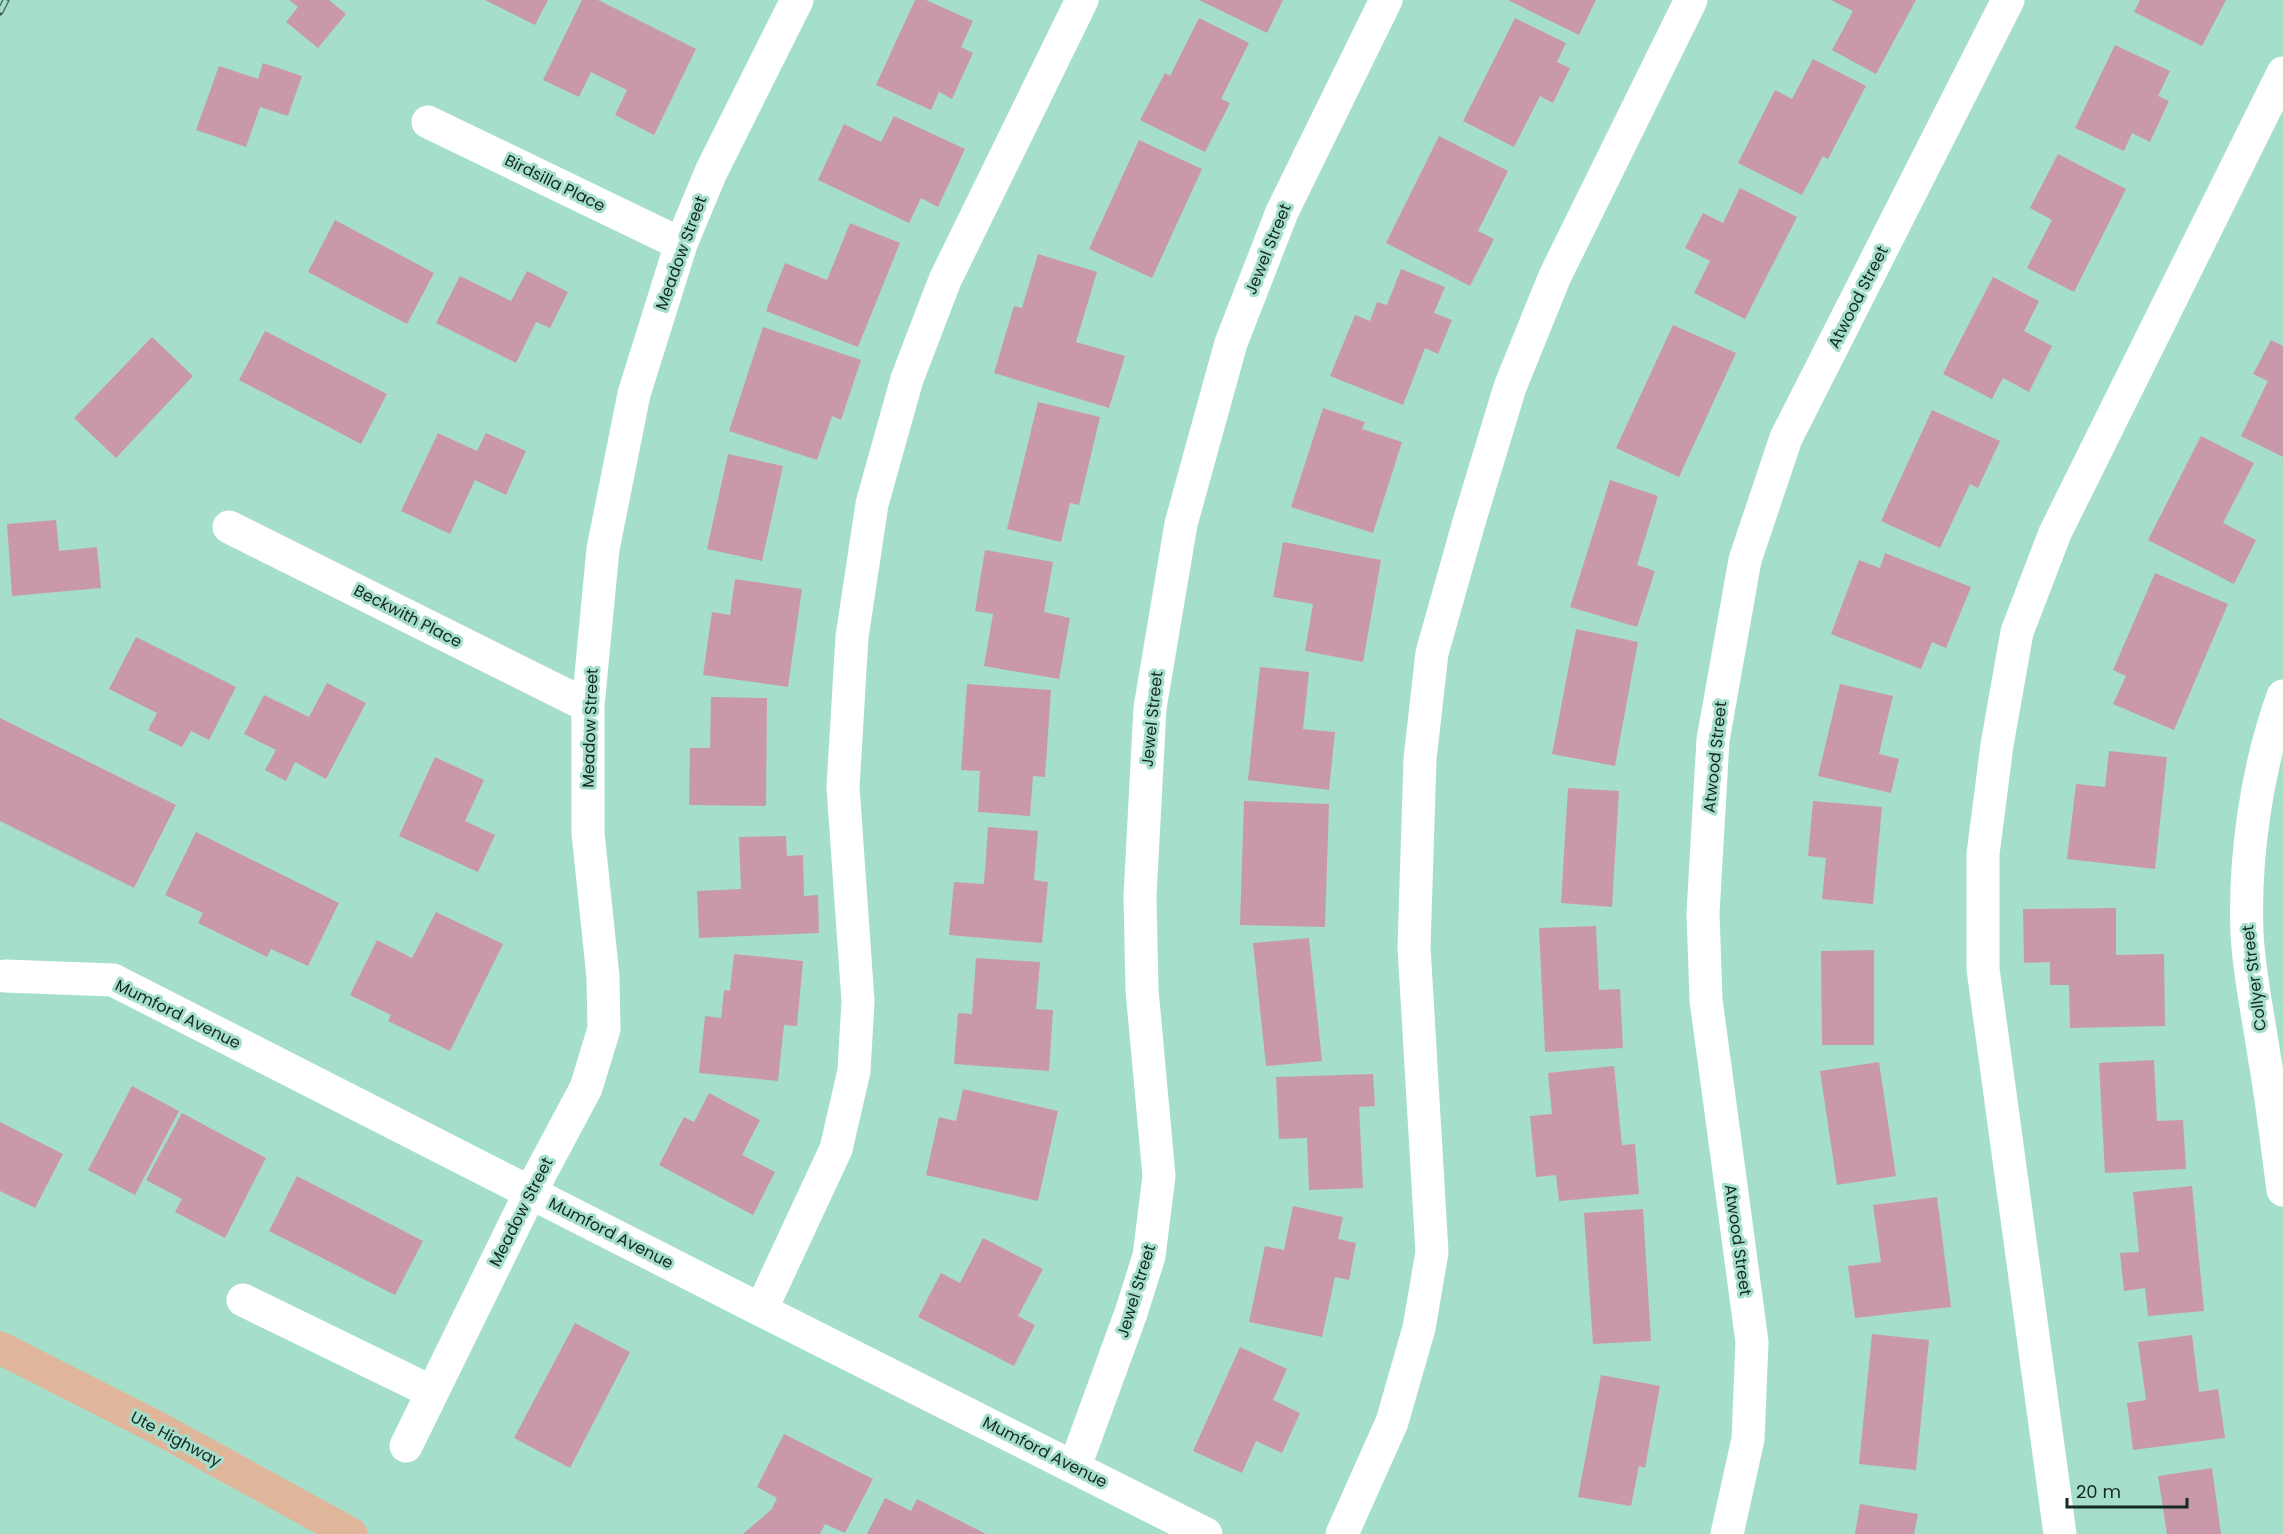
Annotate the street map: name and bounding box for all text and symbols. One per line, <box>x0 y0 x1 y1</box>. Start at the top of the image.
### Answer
street label: Birdsilla Place <box>501 149 609 217</box>
street label: Meadow Street <box>650 193 712 313</box>
street label: Jewel Street <box>1239 200 1297 298</box>
street label: Atwood Street <box>1822 242 1894 352</box>
street label: Beckwith Place <box>350 579 466 653</box>
street label: Meadow Street <box>576 668 604 788</box>
street label: Jewel Street <box>1136 670 1168 768</box>
street label: Atwood Street <box>1698 700 1732 814</box>
street label: Collyer Street <box>2236 924 2272 1032</box>
street label: Mumford Avenue <box>111 974 245 1054</box>
street label: Meadow Street <box>484 1153 559 1271</box>
street label: Atwood Street <box>1719 1183 1757 1297</box>
street label: Mumford Avenue <box>545 1192 677 1274</box>
street label: Jewel Street <box>1111 1241 1161 1341</box>
street label: Ute Highway <box>127 1405 225 1473</box>
street label: Mumford Avenue <box>979 1411 1111 1493</box>
scale bar <box>2067 1471 2187 1509</box>
text: 20 m <box>2076 1479 2121 1504</box>

